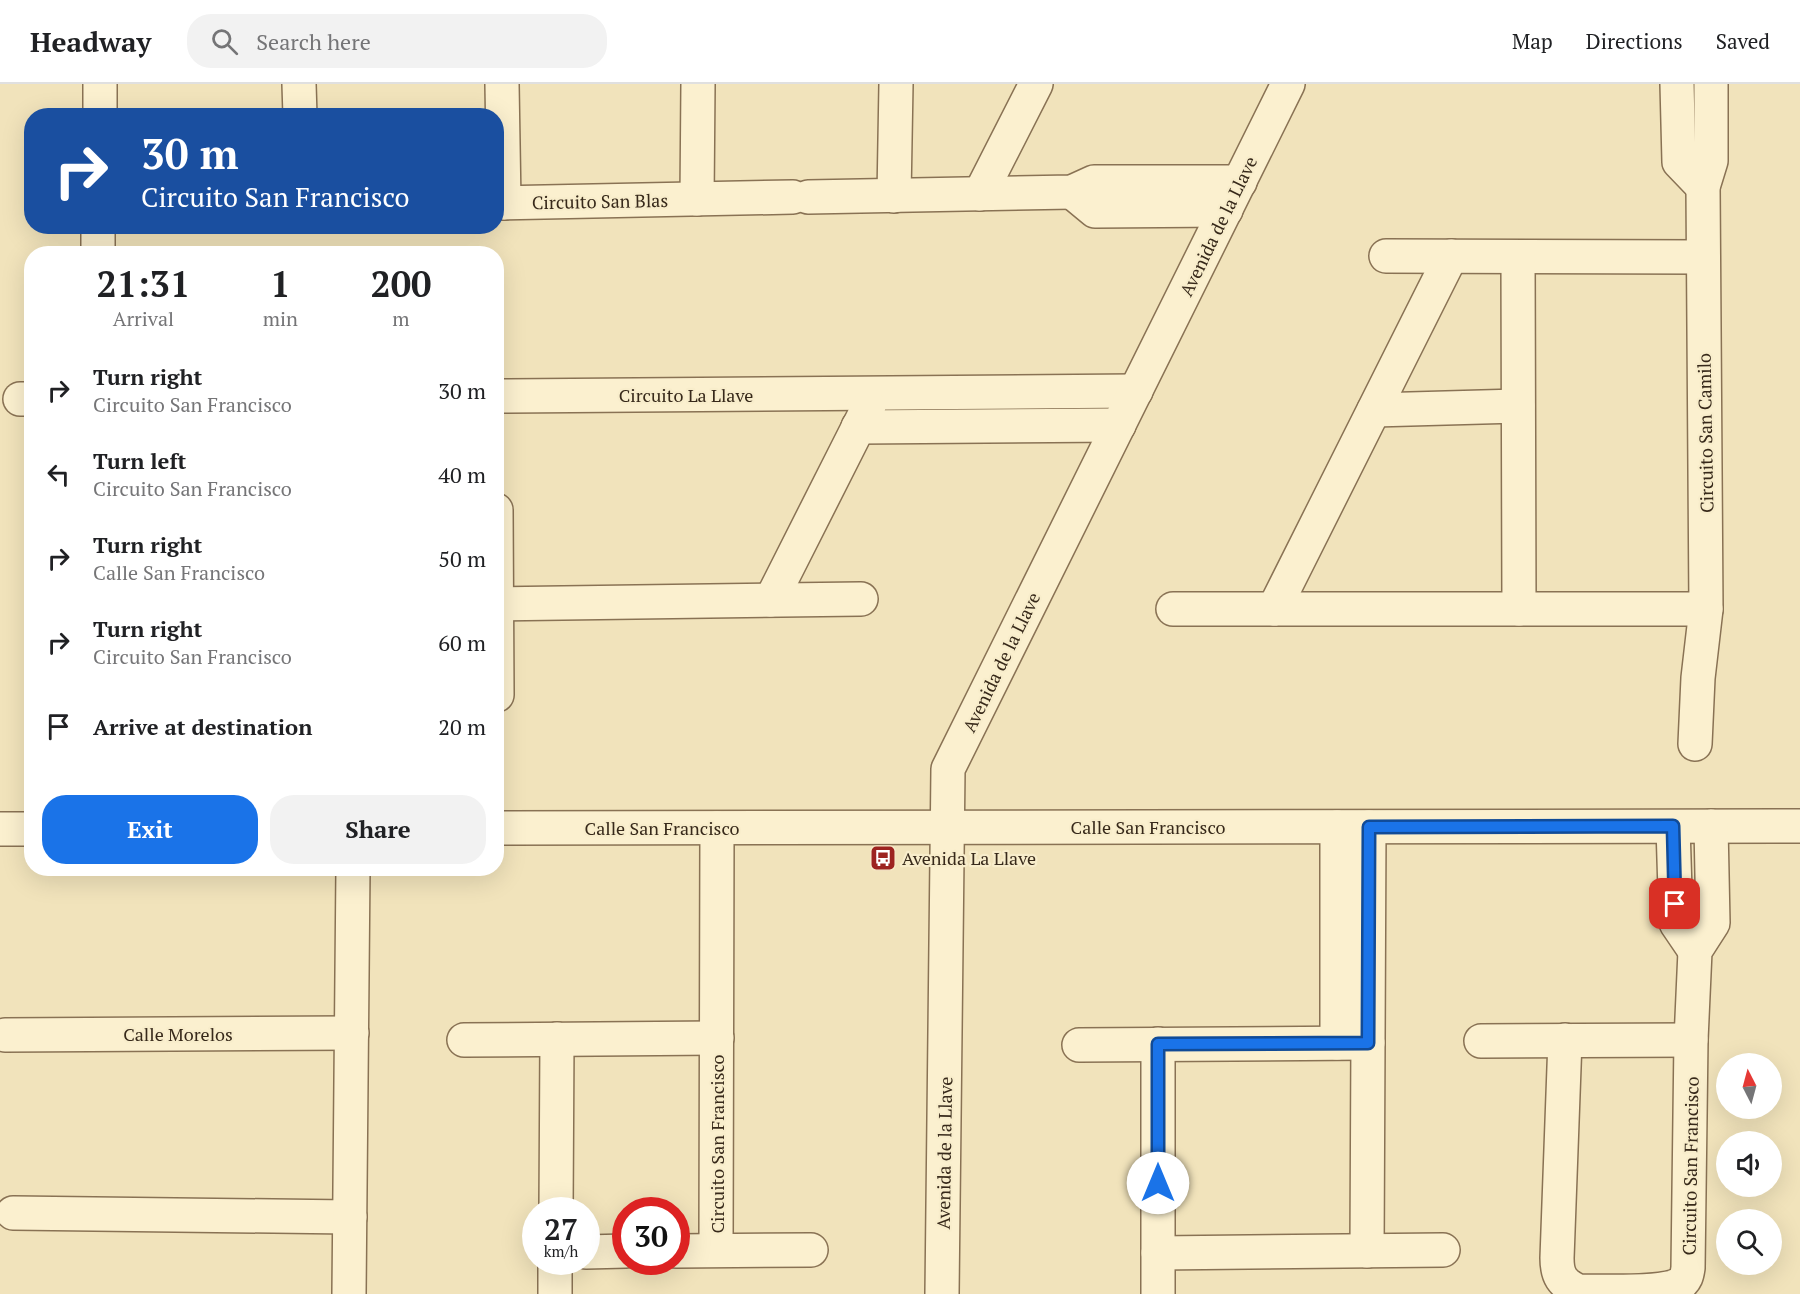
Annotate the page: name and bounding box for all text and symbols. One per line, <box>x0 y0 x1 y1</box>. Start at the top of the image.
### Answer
search box <box>187 14 607 68</box>
text: Headway <box>30 23 151 60</box>
icon: search <box>208 25 241 58</box>
text: Search here <box>256 27 371 56</box>
text: Map <box>1512 27 1553 55</box>
text: Directions <box>1586 27 1683 55</box>
text: Saved <box>1716 27 1770 55</box>
text: 30 m <box>141 125 239 181</box>
icon: right <box>42 132 120 210</box>
street label: Avenida de la Llave <box>1174 152 1262 300</box>
text: Circuito San Francisco <box>141 179 409 215</box>
street label: Circuito San Blas <box>532 188 668 214</box>
text: 21:31 <box>97 260 190 307</box>
text: 1 <box>270 260 291 307</box>
text: 200 <box>370 260 431 307</box>
text: Arrival <box>113 305 174 332</box>
text: min <box>263 305 298 332</box>
text: m <box>392 305 410 332</box>
street label: Circuito San Camilo <box>1692 353 1718 513</box>
text: Turn right <box>93 362 202 391</box>
icon: right <box>42 374 75 407</box>
text: 30 m <box>438 376 486 405</box>
street label: Circuito La Llave <box>619 383 753 407</box>
text: Circuito San Francisco <box>93 391 292 418</box>
text: Turn left <box>93 446 186 475</box>
icon: left <box>42 458 75 491</box>
text: 40 m <box>438 460 486 489</box>
text: Circuito San Francisco <box>93 475 292 502</box>
text: Turn right <box>93 530 202 559</box>
icon: right <box>42 542 75 575</box>
text: 50 m <box>438 544 486 573</box>
text: Calle San Francisco <box>93 559 265 586</box>
street label: Avenida de la Llave <box>957 588 1045 736</box>
text: Turn right <box>93 614 202 643</box>
icon: right <box>42 626 75 659</box>
text: 60 m <box>438 628 486 657</box>
text: Circuito San Francisco <box>93 643 292 670</box>
icon: arrive <box>42 710 75 743</box>
text: Arrive at destination <box>93 712 312 741</box>
text: 20 m <box>438 712 486 741</box>
button: Exit <box>42 795 258 864</box>
button: Share <box>270 795 486 864</box>
street label: Calle San Francisco <box>1071 815 1225 839</box>
street label: Calle San Francisco <box>585 816 739 840</box>
bus stop icon: Avenida La Llave <box>868 843 898 873</box>
place label: Avenida La Llave <box>902 846 1036 870</box>
pin <box>1649 878 1700 929</box>
icon: arrive <box>1658 887 1691 920</box>
street label: Calle Morelos <box>123 1022 233 1046</box>
north arrow <box>1716 1053 1782 1119</box>
map controls <box>1716 1053 1782 1275</box>
street label: Circuito San Francisco <box>705 1054 729 1233</box>
street label: Avenida de la Llave <box>931 1076 957 1230</box>
street label: Circuito San Francisco <box>1676 1076 1704 1256</box>
button: sound <box>1716 1131 1782 1197</box>
position arrow <box>1126 1151 1190 1215</box>
speed limit sign: 30 <box>612 1197 690 1275</box>
text: 27 <box>544 1209 578 1249</box>
button: search <box>1716 1209 1782 1275</box>
text: km/h <box>544 1241 578 1261</box>

